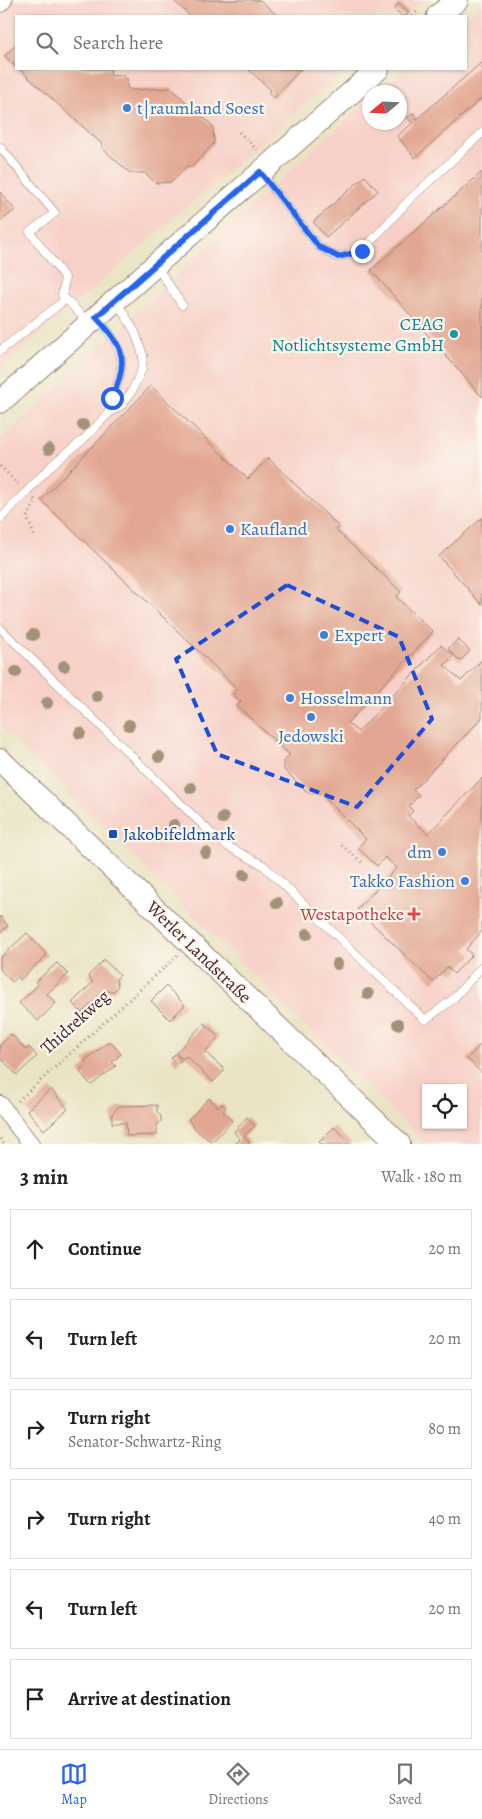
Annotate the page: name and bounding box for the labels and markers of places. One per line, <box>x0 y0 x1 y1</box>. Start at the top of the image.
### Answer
place label: t|raumland Soest <box>137 96 265 120</box>
marker: t|raumland Soest <box>121 102 133 114</box>
place label: CEAG Notlichtsysteme GmbH <box>272 312 444 357</box>
marker: CEAG Notlichtsysteme GmbH <box>448 328 460 340</box>
place label: Kaufland <box>240 517 308 541</box>
marker: Kaufland <box>224 523 236 535</box>
place label: Expert <box>334 623 384 647</box>
marker: Expert <box>318 629 330 641</box>
place label: Hosselmann <box>300 686 392 710</box>
marker: Hosselmann <box>284 692 296 704</box>
marker: Jedowski <box>305 711 317 723</box>
place label: Jedowski <box>278 724 344 748</box>
place label: Jakobifeldmark <box>123 822 235 846</box>
marker: Jakobifeldmark <box>107 828 119 840</box>
place label: dm <box>407 840 432 864</box>
marker: dm <box>436 846 448 858</box>
place label: Takko Fashion <box>350 869 455 893</box>
marker: Takko Fashion <box>459 875 471 887</box>
place label: Westapotheke <box>299 902 404 926</box>
marker: Westapotheke <box>408 908 420 920</box>

